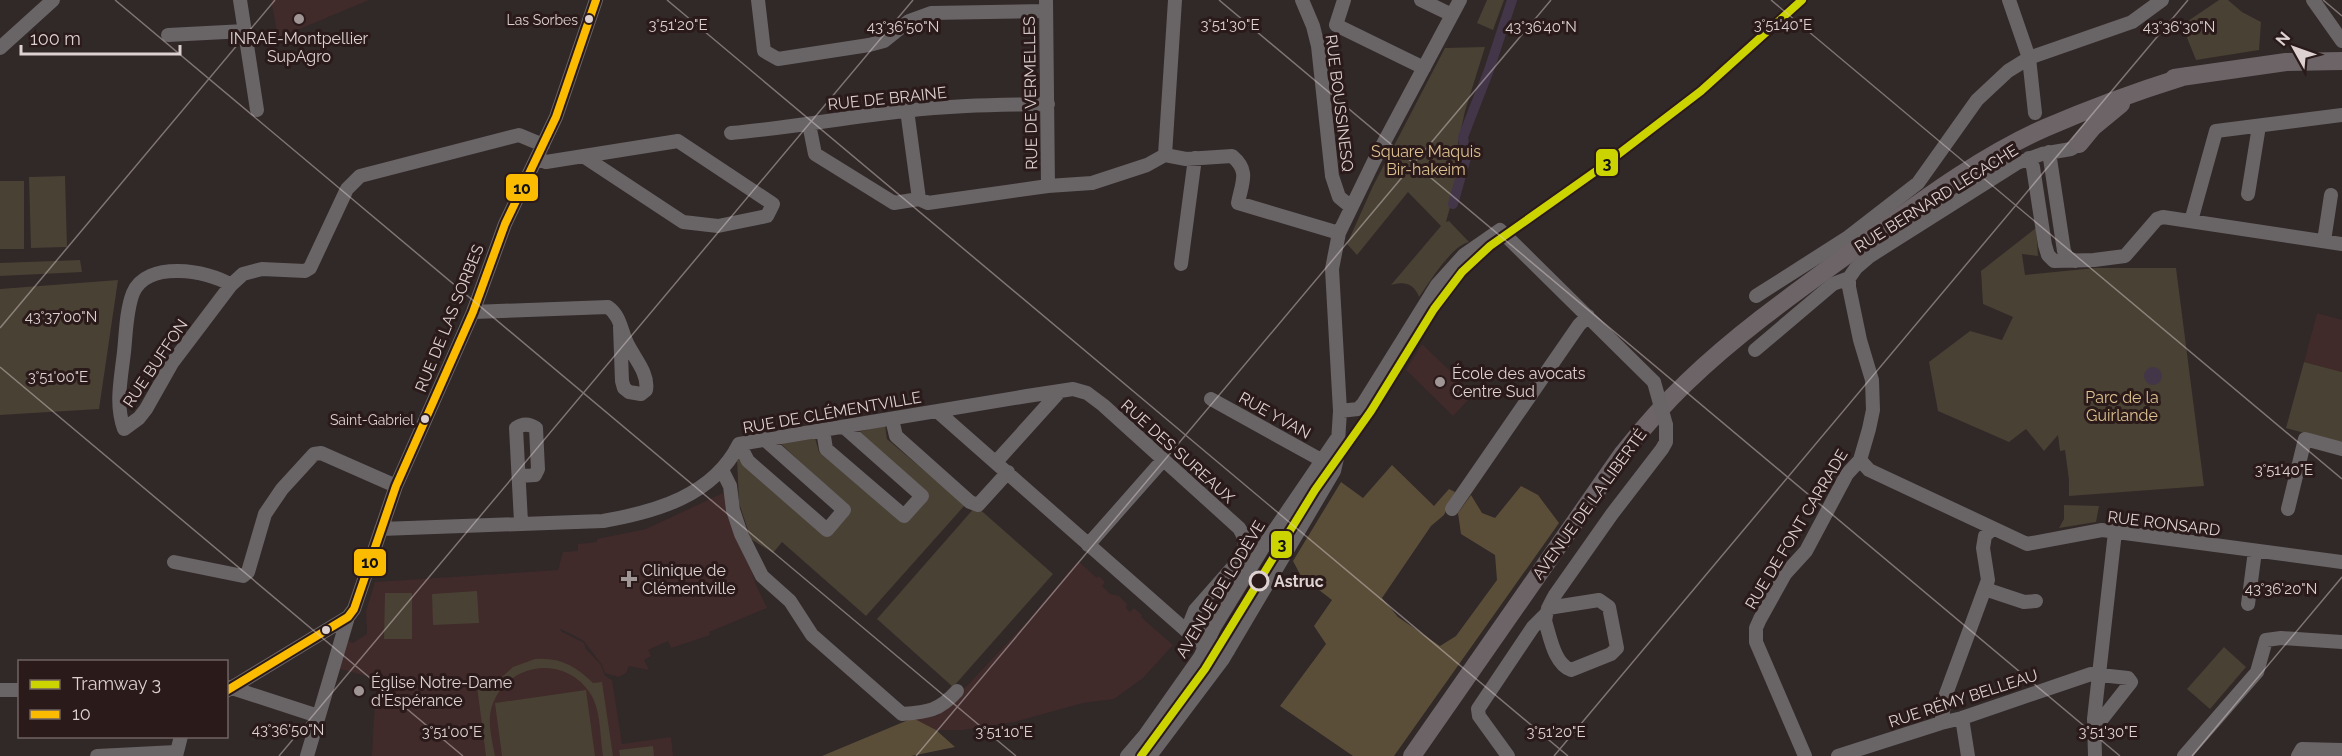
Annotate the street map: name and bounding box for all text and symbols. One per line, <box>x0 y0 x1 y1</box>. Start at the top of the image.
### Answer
marker: INRAE-Montpellier SupAgro <box>292 12 306 26</box>
place label: Las Sorbes <box>507 12 578 28</box>
marker: Las Sorbes <box>583 13 595 25</box>
text: 3°51'20"E <box>648 16 708 34</box>
street label: RUE DE VERMELLES <box>1020 16 1041 170</box>
text: 3°51'30"E <box>1200 16 1260 34</box>
text: 3°51'40"E <box>1754 16 1812 34</box>
scale bar <box>21 18 180 56</box>
text: 43°36'50"N <box>867 18 939 36</box>
text: 43°36'40"N <box>1505 18 1577 36</box>
text: 43°36'30"N <box>2143 18 2215 36</box>
north arrow <box>2264 18 2324 78</box>
text: 100 m <box>30 28 81 49</box>
text: N <box>2272 28 2294 49</box>
place label: INRAE-Montpellier SupAgro <box>230 29 369 66</box>
street label: RUE BOUSSINESQ <box>1322 33 1357 173</box>
street label: RUE DE BRAINE <box>827 83 948 114</box>
street label: RUE BERNARD LECACHE <box>1851 140 2022 257</box>
park label: Square Maquis Bir-hakeim <box>1371 142 1481 179</box>
line badge: 3 <box>1595 148 1619 177</box>
text: 3 <box>1603 154 1612 173</box>
line badge: 10 <box>505 173 539 202</box>
text: 10 <box>513 179 531 198</box>
street label: RUE DE LAS SORBES <box>411 241 488 395</box>
text: 43°37'00"N <box>25 308 97 326</box>
street label: RUE BUFFON <box>119 316 192 411</box>
place label: École des avocats Centre Sud <box>1452 363 1586 401</box>
text: 3°51'00"E <box>28 368 88 386</box>
marker: École des avocats Centre Sud <box>1433 375 1447 389</box>
street label: RUE DE CLÉMENTVILLE <box>741 386 923 438</box>
street label: RUE YVAN <box>1235 388 1314 443</box>
park label: Parc de la Guirlande <box>2085 388 2159 425</box>
street label: RUE DES SUREAUX <box>1117 396 1239 508</box>
place label: Saint-Gabriel <box>330 412 414 428</box>
marker: Saint-Gabriel <box>419 413 431 425</box>
street label: AVENUE DE LA LIBERTÉ <box>1528 425 1651 583</box>
street label: RUE DE FONT CARRADE <box>1741 446 1852 613</box>
text: 3°51'40"E <box>2255 461 2313 479</box>
street label: RUE RONSARD <box>2107 507 2221 540</box>
street label: AVENUE DE LODÈVE <box>1171 516 1269 661</box>
line badge: 3 <box>1270 530 1293 559</box>
text: 3 <box>1278 535 1287 554</box>
line badge: 10 <box>353 548 387 577</box>
text: 10 <box>361 553 379 572</box>
place label: Clinique de Clémentville <box>642 561 736 598</box>
marker: Clinique de Clémentville <box>620 570 638 588</box>
marker: Astruc <box>1249 571 1269 591</box>
place label: Astruc <box>1274 572 1324 591</box>
text: 43°36'20"N <box>2245 580 2317 598</box>
unlabelled marker <box>320 624 332 636</box>
legend <box>18 660 228 738</box>
street label: RUE RÉMY BELLEAU <box>1886 664 2040 732</box>
place label: Église Notre-Dame d'Espérance <box>371 672 512 710</box>
text: Tramway 3 <box>72 673 161 694</box>
marker: Église Notre-Dame d'Espérance <box>352 684 366 698</box>
text: 10 <box>72 703 91 724</box>
text: 43°36'50"N <box>252 721 324 739</box>
text: 3°51'00"E <box>422 723 482 741</box>
text: 3°51'10"E <box>975 723 1033 741</box>
text: 3°51'20"E <box>1526 723 1586 741</box>
text: 3°51'30"E <box>2078 723 2138 741</box>

